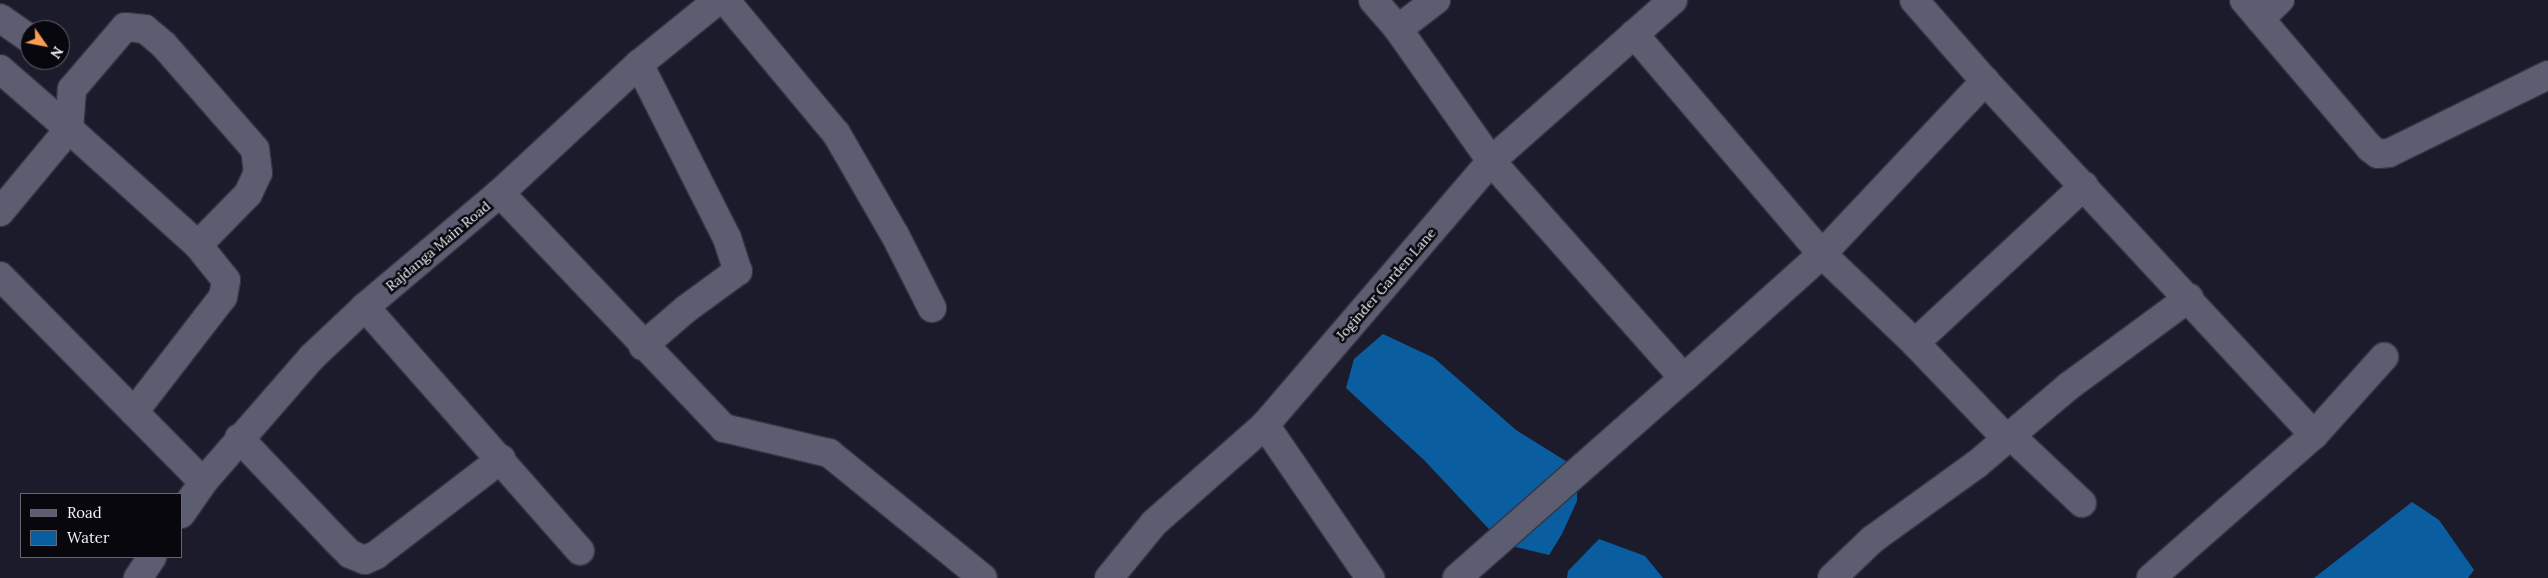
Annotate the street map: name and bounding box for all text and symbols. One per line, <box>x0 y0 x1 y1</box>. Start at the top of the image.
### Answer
north arrow <box>20 20 70 70</box>
text: N <box>46 43 67 62</box>
street label: Rajdanga Main Road <box>382 197 494 295</box>
street label: Joginder Garden Lane <box>1333 224 1439 344</box>
legend <box>20 493 182 558</box>
text: Road <box>67 503 102 522</box>
text: Water <box>67 528 109 547</box>

